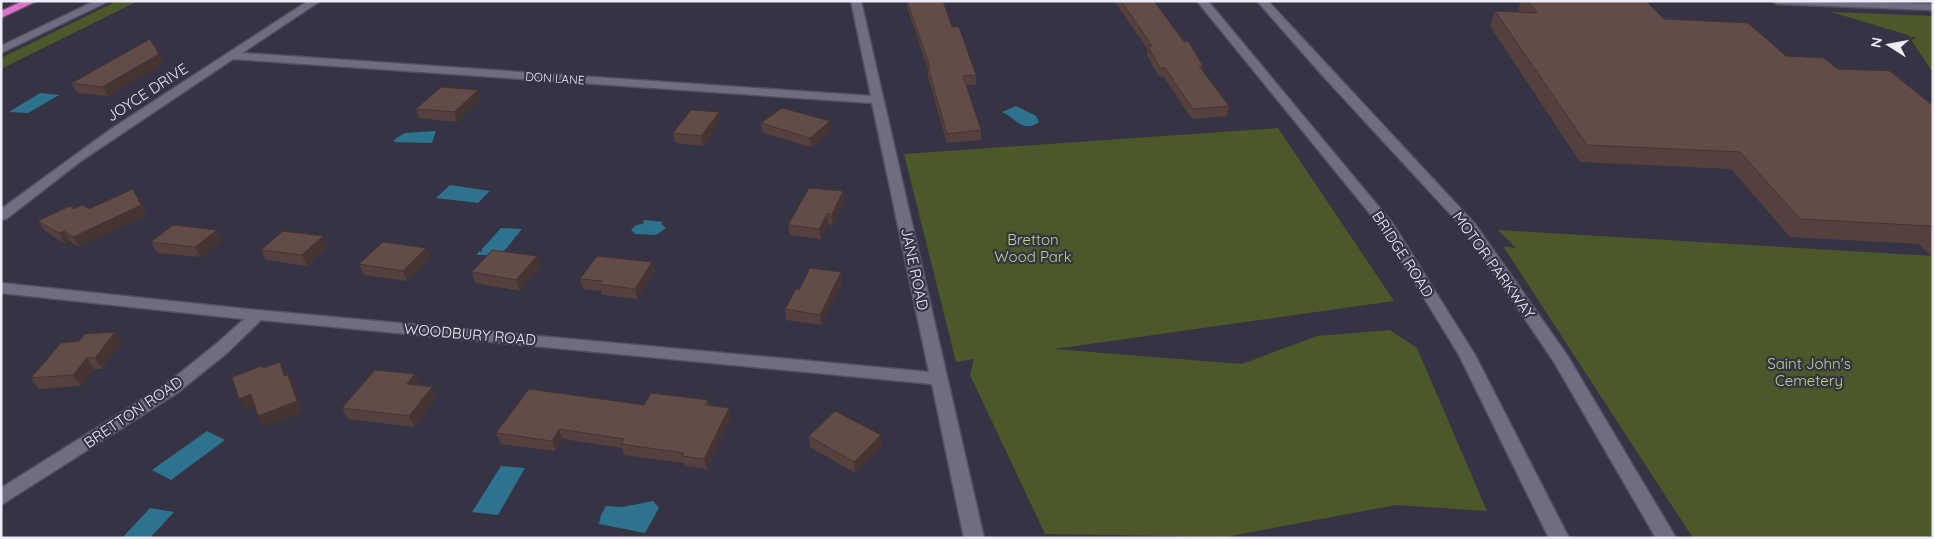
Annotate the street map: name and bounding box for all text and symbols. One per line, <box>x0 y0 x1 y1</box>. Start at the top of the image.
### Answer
north arrow <box>1864 20 1914 70</box>
text: N <box>1866 36 1886 49</box>
street label: JOYCE DRIVE <box>103 59 191 125</box>
street label: DON LANE <box>525 68 585 88</box>
street label: BRIDGE ROAD <box>1368 207 1438 301</box>
street label: MOTOR PARKWAY <box>1449 208 1540 323</box>
street label: JANE ROAD <box>897 226 933 312</box>
park label: Bretton Wood Park <box>994 230 1072 266</box>
street label: WOODBURY ROAD <box>403 319 537 349</box>
park label: Saint John's Cemetery <box>1767 354 1851 390</box>
street label: BRETTON ROAD <box>80 372 186 452</box>

